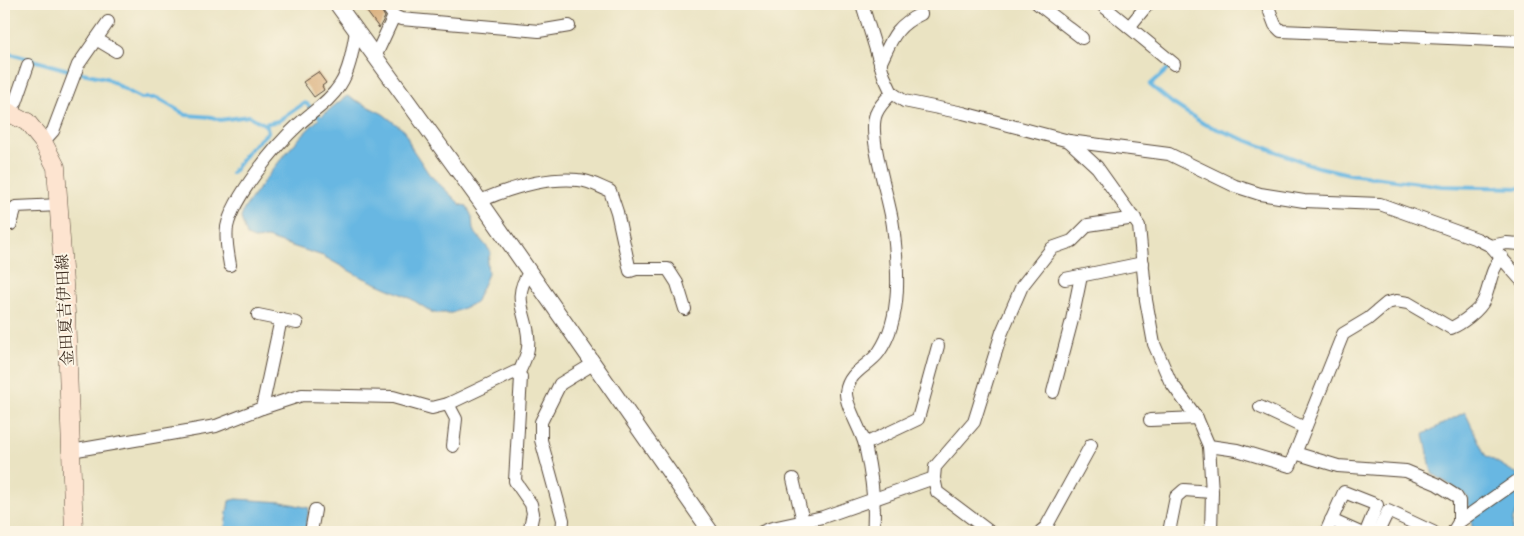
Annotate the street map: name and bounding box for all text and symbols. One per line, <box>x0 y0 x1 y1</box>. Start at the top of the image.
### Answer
street label: 金田夏吉伊田線 <box>51 253 79 367</box>

